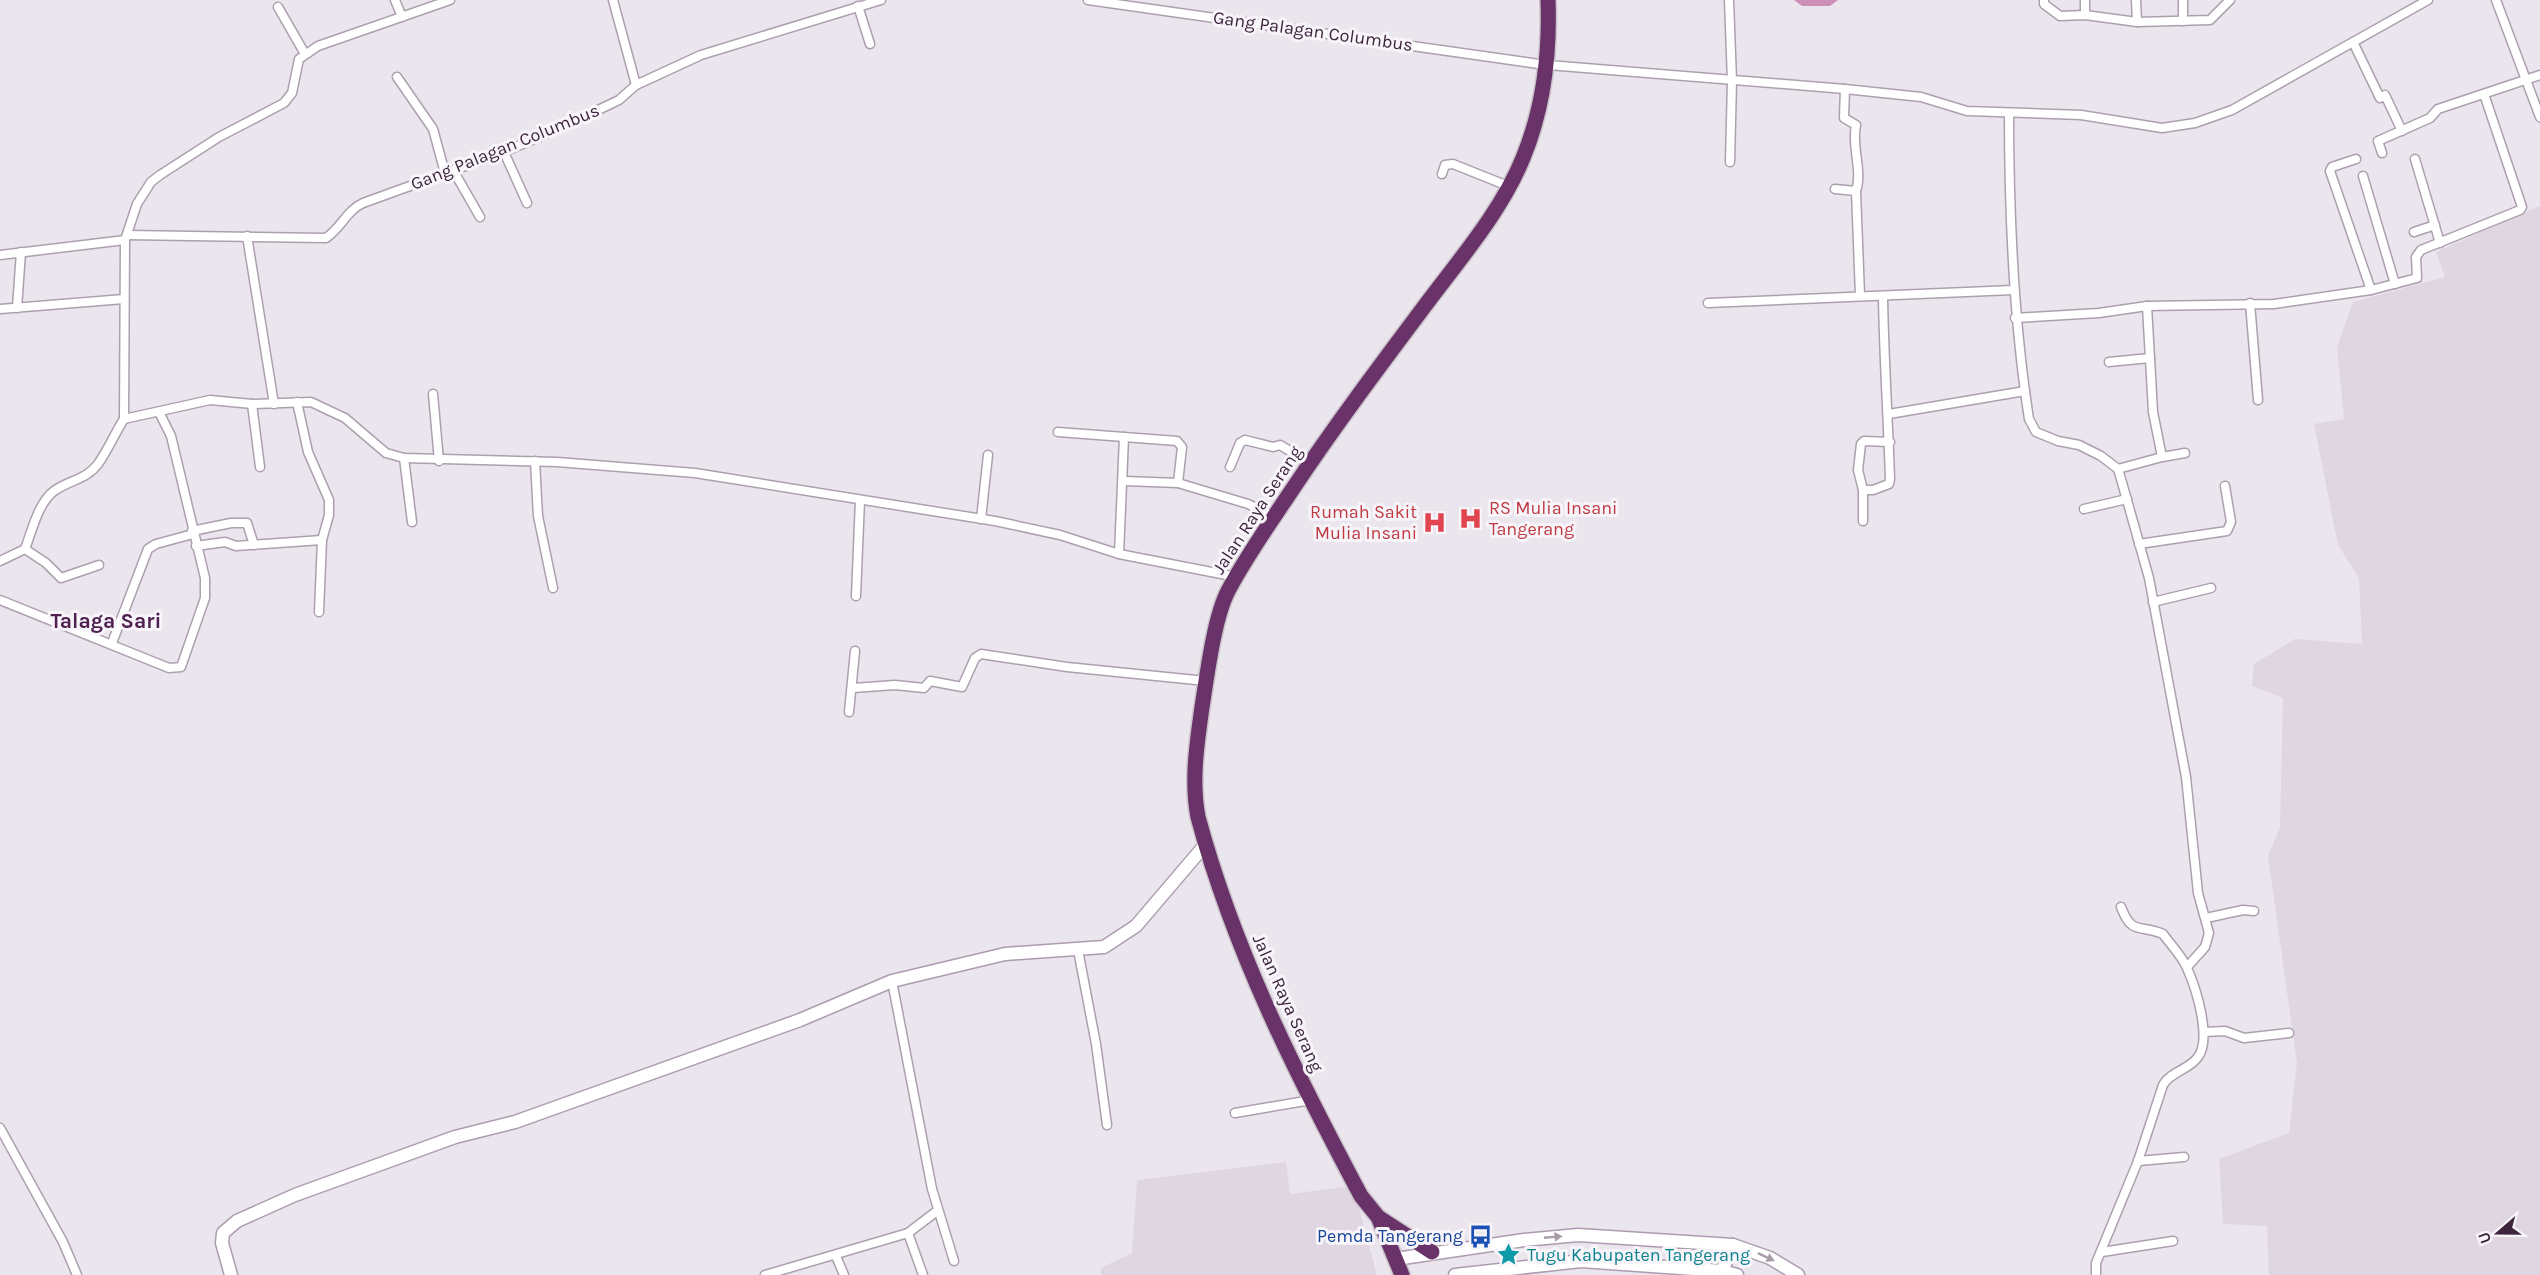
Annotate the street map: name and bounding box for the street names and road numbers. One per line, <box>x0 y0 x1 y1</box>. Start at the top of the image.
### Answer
street label: Gang Palagan Columbus <box>1212 6 1414 56</box>
street label: Gang Palagan Columbus <box>407 99 603 195</box>
street label: Jalan Raya Serang <box>1207 442 1307 578</box>
street label: Jalan Raya Serang <box>1248 931 1328 1075</box>

